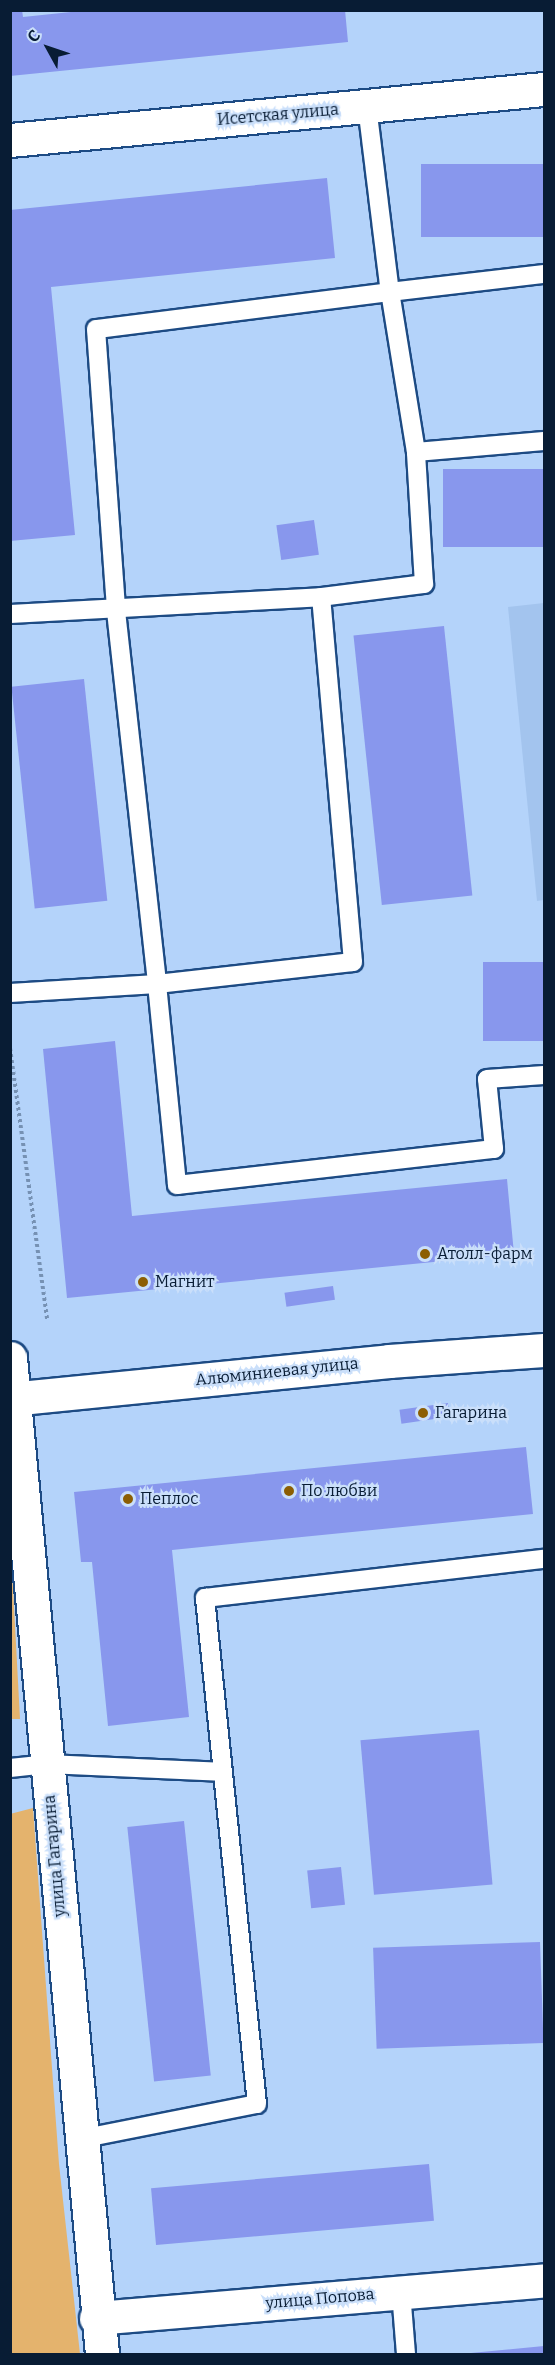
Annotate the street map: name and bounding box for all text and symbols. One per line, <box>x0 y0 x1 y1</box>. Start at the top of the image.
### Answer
north arrow <box>18 18 78 78</box>
text: С <box>23 26 44 46</box>
street label: Исетская улица <box>216 100 340 130</box>
place label: Атолл-фарм <box>437 1244 532 1264</box>
marker: Атолл-фарм <box>418 1247 432 1261</box>
place label: Магнит <box>155 1272 214 1292</box>
marker: Магнит <box>136 1275 150 1289</box>
street label: Алюминиевая улица <box>195 1354 359 1390</box>
place label: Гагарина <box>435 1403 507 1423</box>
marker: Гагарина <box>416 1406 430 1420</box>
place label: По любви <box>301 1481 377 1501</box>
marker: По любви <box>282 1484 296 1498</box>
place label: Пеплос <box>140 1489 198 1509</box>
marker: Пеплос <box>121 1492 135 1506</box>
street label: улица Гагарина <box>40 1794 70 1918</box>
street label: улица Попова <box>265 2285 375 2313</box>

